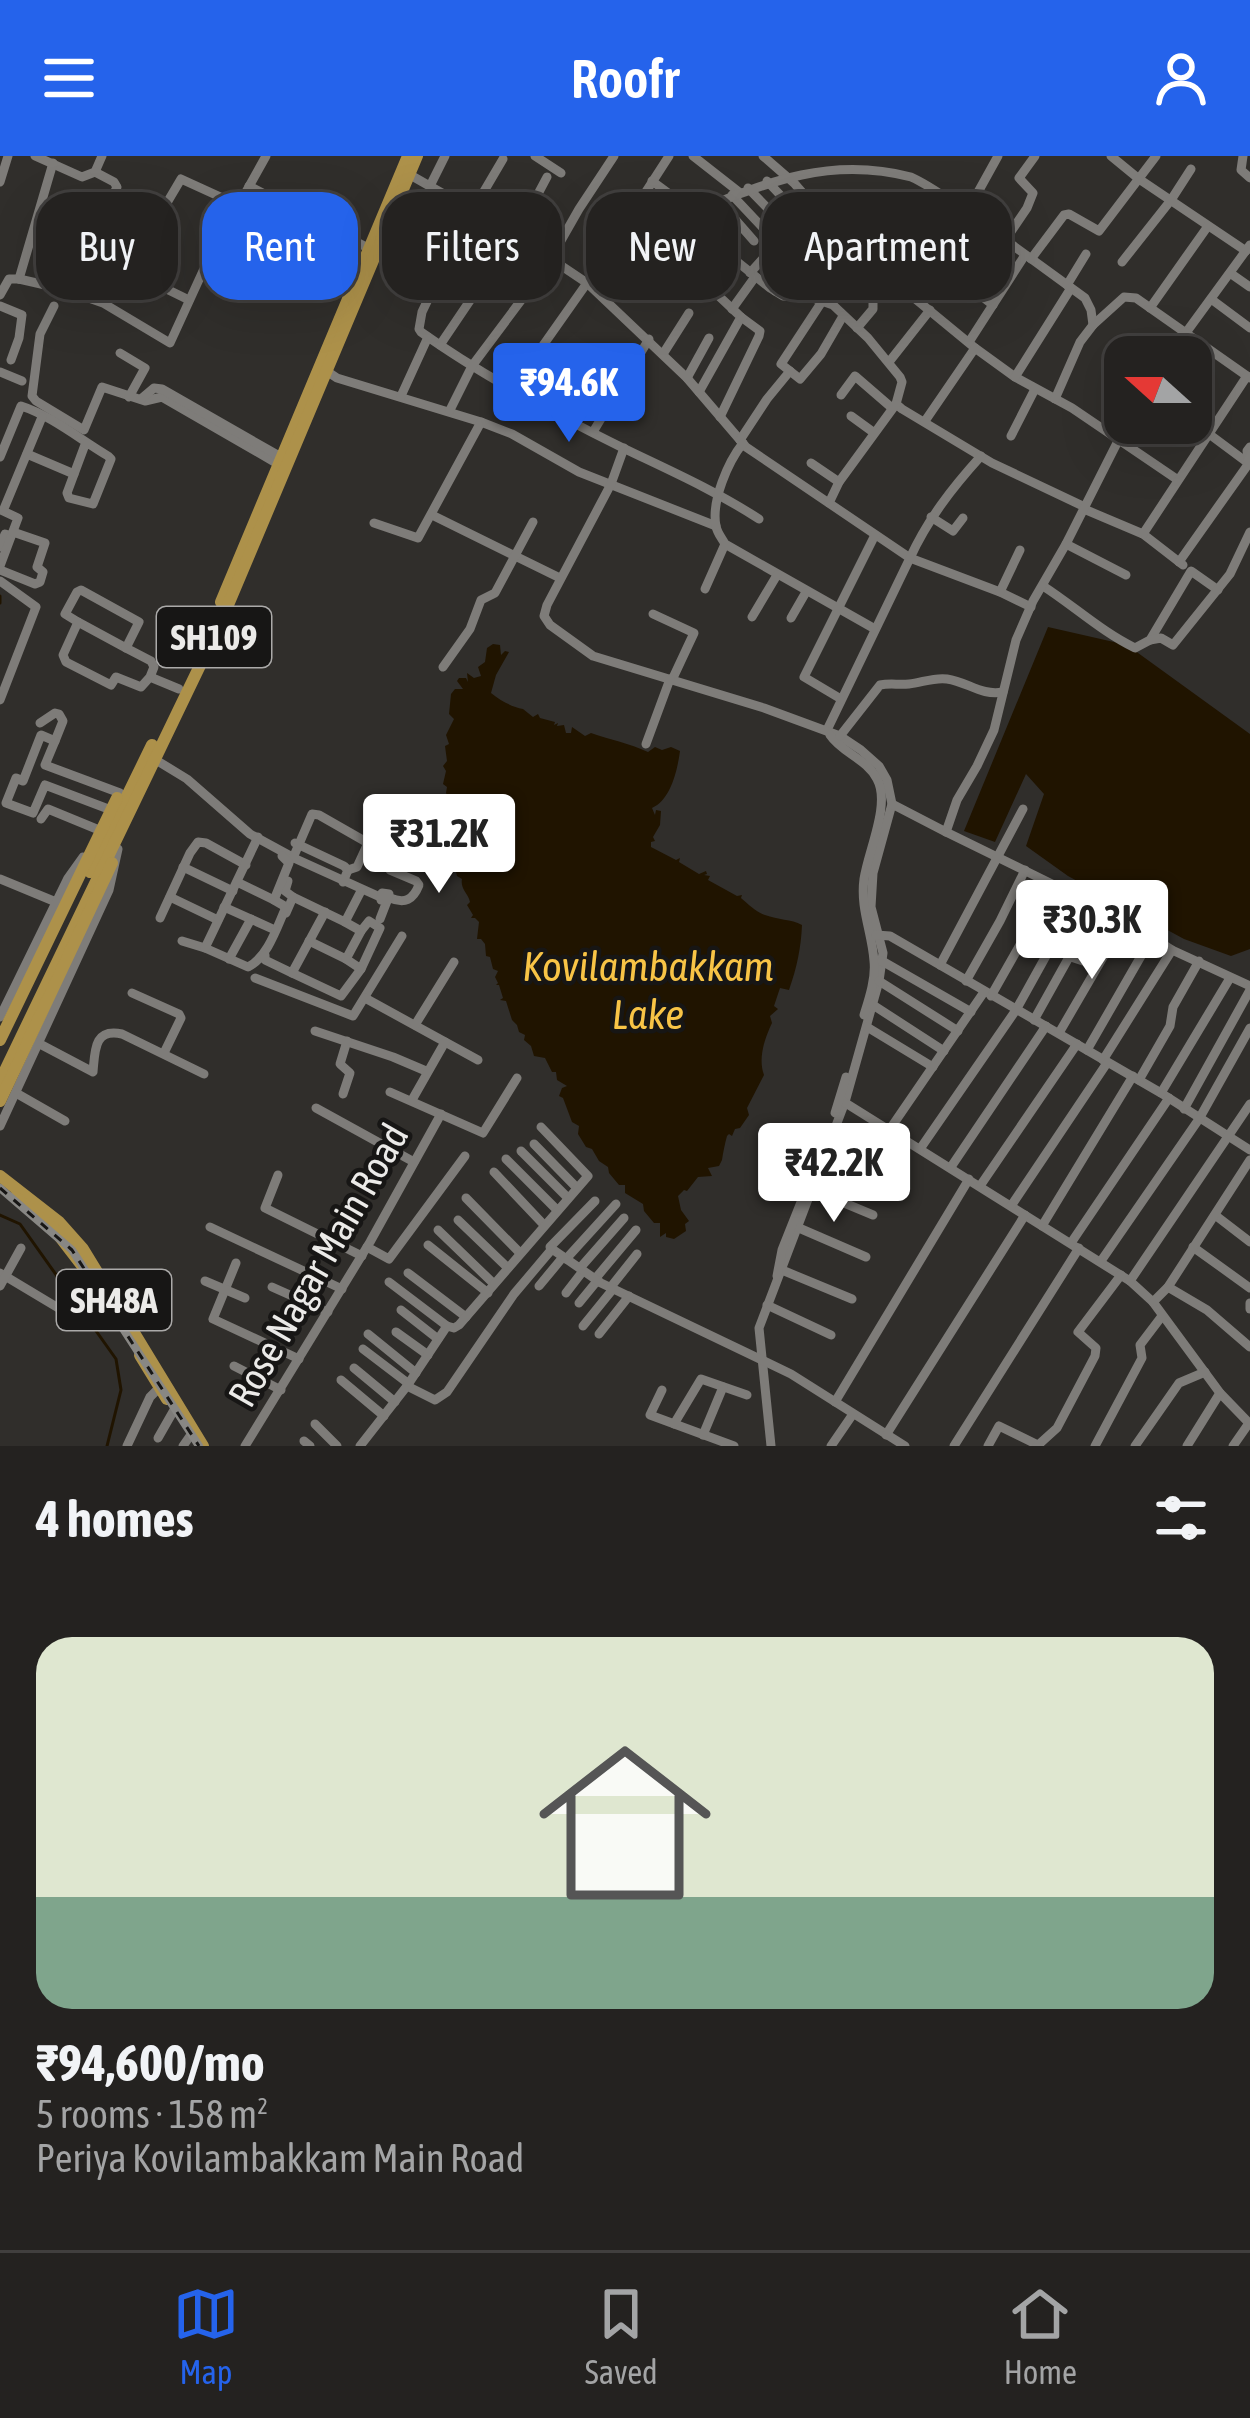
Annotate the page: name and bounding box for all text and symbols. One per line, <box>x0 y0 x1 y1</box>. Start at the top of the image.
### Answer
icon: menu <box>36 45 102 111</box>
icon: person <box>1148 45 1214 111</box>
text: Roofr <box>571 48 679 109</box>
chip: Buy <box>36 192 178 300</box>
chip: Rent <box>202 192 358 300</box>
chip: Filters <box>382 192 562 300</box>
chip: New <box>586 192 738 300</box>
chip: Apartment <box>762 192 1012 300</box>
north arrow <box>1104 336 1212 444</box>
map controls <box>1104 336 1212 444</box>
pin: ₹94.6K <box>471 343 667 445</box>
text: ₹94.6K <box>520 360 618 404</box>
road number: SH109 <box>157 607 271 667</box>
pin: ₹31.2K <box>341 794 537 896</box>
text: ₹31.2K <box>390 811 488 855</box>
pin: ₹30.3K <box>994 880 1190 982</box>
text: ₹30.3K <box>1043 897 1141 941</box>
water label: Kovilambakkam Lake <box>522 942 774 1038</box>
street label: Rose Nagar Main Road <box>219 1116 417 1414</box>
pin: ₹42.2K <box>736 1123 932 1225</box>
text: ₹42.2K <box>785 1140 883 1184</box>
road number: SH48A <box>57 1270 171 1330</box>
icon: filters <box>1148 1485 1214 1551</box>
text: 4 homes <box>36 1489 194 1548</box>
icon: home <box>517 1715 733 1931</box>
text: ₹94,600/mo <box>36 2033 265 2092</box>
text: 5 rooms · 158 m² <box>36 2092 268 2136</box>
text: Periya Kovilambakkam Main Road <box>36 2136 524 2180</box>
tab: Map <box>173 2281 239 2391</box>
tab: Saved <box>585 2281 658 2391</box>
tab: Home <box>1004 2281 1077 2391</box>

